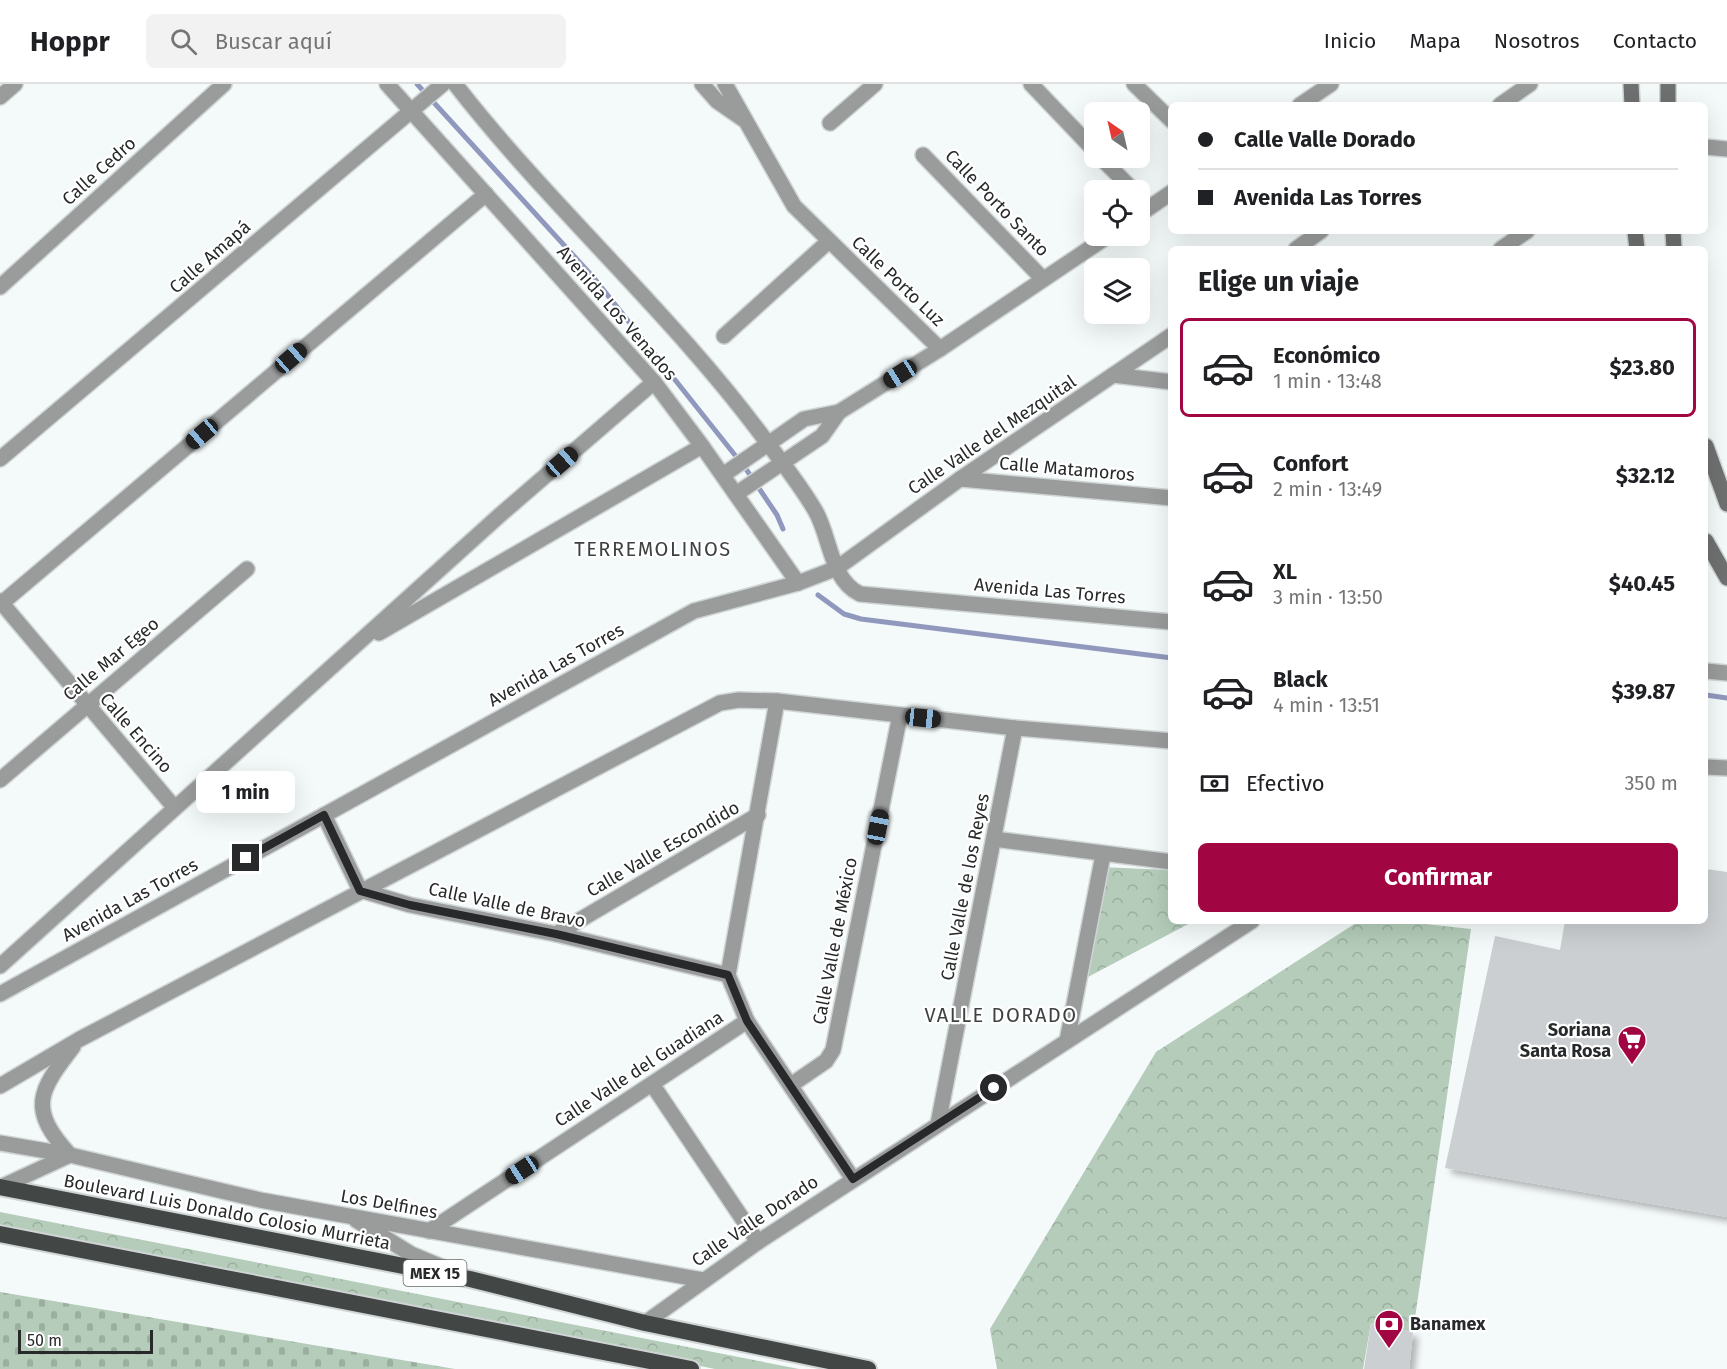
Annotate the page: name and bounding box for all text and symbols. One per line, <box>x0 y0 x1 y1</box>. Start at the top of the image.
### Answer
search box <box>146 14 566 68</box>
text: Hoppr <box>30 25 110 58</box>
icon: search <box>167 25 200 58</box>
text: Buscar aquí <box>215 28 332 55</box>
text: Inicio <box>1324 28 1376 54</box>
text: Mapa <box>1409 28 1461 54</box>
text: Nosotros <box>1494 28 1580 54</box>
text: Contacto <box>1613 28 1697 54</box>
north arrow <box>1084 102 1150 168</box>
map controls <box>1084 102 1150 324</box>
text: Calle Valle Dorado <box>1234 126 1416 153</box>
street label: Calle Cedro <box>58 132 140 210</box>
street label: Calle Porto Santo <box>940 145 1054 261</box>
button: locate <box>1084 180 1150 246</box>
text: Avenida Las Torres <box>1234 184 1422 211</box>
street label: Calle Amapá <box>165 216 255 298</box>
street label: Calle Porto Luz <box>847 231 949 331</box>
street label: Avenida Los Venados <box>552 241 682 385</box>
button: layers <box>1084 258 1150 324</box>
text: Elige un viaje <box>1198 266 1359 298</box>
car <box>272 339 310 377</box>
icon: car <box>1201 341 1255 395</box>
text: Económico <box>1273 342 1380 369</box>
text: $23.80 <box>1610 354 1675 381</box>
car <box>880 357 920 391</box>
text: 1 min · 13:48 <box>1273 369 1382 393</box>
street label: Calle Valle del Mezquital <box>904 370 1080 500</box>
car <box>182 416 222 452</box>
car <box>543 443 581 481</box>
icon: car <box>1201 449 1255 503</box>
text: Confort <box>1273 450 1349 477</box>
street label: Calle Matamoros <box>998 452 1136 486</box>
text: $32.12 <box>1616 462 1675 489</box>
text: 2 min · 13:49 <box>1273 477 1382 501</box>
district label: TERREMOLINOS <box>574 537 732 561</box>
icon: car <box>1201 557 1255 611</box>
text: XL <box>1273 558 1297 585</box>
text: $40.45 <box>1609 570 1675 597</box>
street label: Avenida Las Torres <box>973 573 1127 609</box>
text: 3 min · 13:50 <box>1273 585 1383 609</box>
street label: Calle Mar Egeo <box>58 612 164 706</box>
street label: Avenida Las Torres <box>484 619 628 711</box>
icon: car <box>1201 665 1255 719</box>
text: Black <box>1273 666 1328 693</box>
text: $39.87 <box>1611 678 1675 705</box>
street label: Calle Encino <box>95 688 177 778</box>
text: 4 min · 13:51 <box>1273 693 1380 717</box>
car <box>904 707 942 729</box>
icon: cash <box>1198 767 1231 800</box>
text: Efectivo <box>1246 770 1325 797</box>
callout: 1 min <box>196 771 296 813</box>
text: 350 m <box>1624 771 1678 795</box>
text: 1 min <box>221 780 270 804</box>
street label: Calle Valle de los Reyes <box>936 792 994 982</box>
street label: Calle Valle Escondido <box>583 796 743 902</box>
car <box>866 808 890 846</box>
button: Confirmar <box>1198 843 1678 912</box>
route end <box>232 844 259 871</box>
street label: Avenida Las Torres <box>58 854 202 946</box>
street label: Calle Valle de México <box>808 855 862 1027</box>
street label: Calle Valle de Bravo <box>426 878 588 932</box>
district label: VALLE DORADO <box>924 1003 1078 1027</box>
street label: Calle Valle del Guadiana <box>551 1006 727 1132</box>
place label: Soriana Santa Rosa <box>1520 1019 1611 1062</box>
supermarket icon: Soriana Santa Rosa <box>1616 1024 1648 1066</box>
route start <box>980 1074 1007 1101</box>
car <box>502 1153 542 1187</box>
street label: Boulevard Luis Donaldo Colosio Murrieta <box>62 1170 392 1254</box>
street label: Calle Valle Dorado <box>688 1171 822 1271</box>
street label: Los Delfines <box>339 1185 439 1223</box>
road number: MEX 15 <box>404 1260 466 1286</box>
bank icon: Banamex <box>1373 1308 1405 1350</box>
place label: Banamex <box>1410 1313 1486 1335</box>
scale bar <box>18 1327 153 1354</box>
text: 50 m <box>27 1331 62 1350</box>

